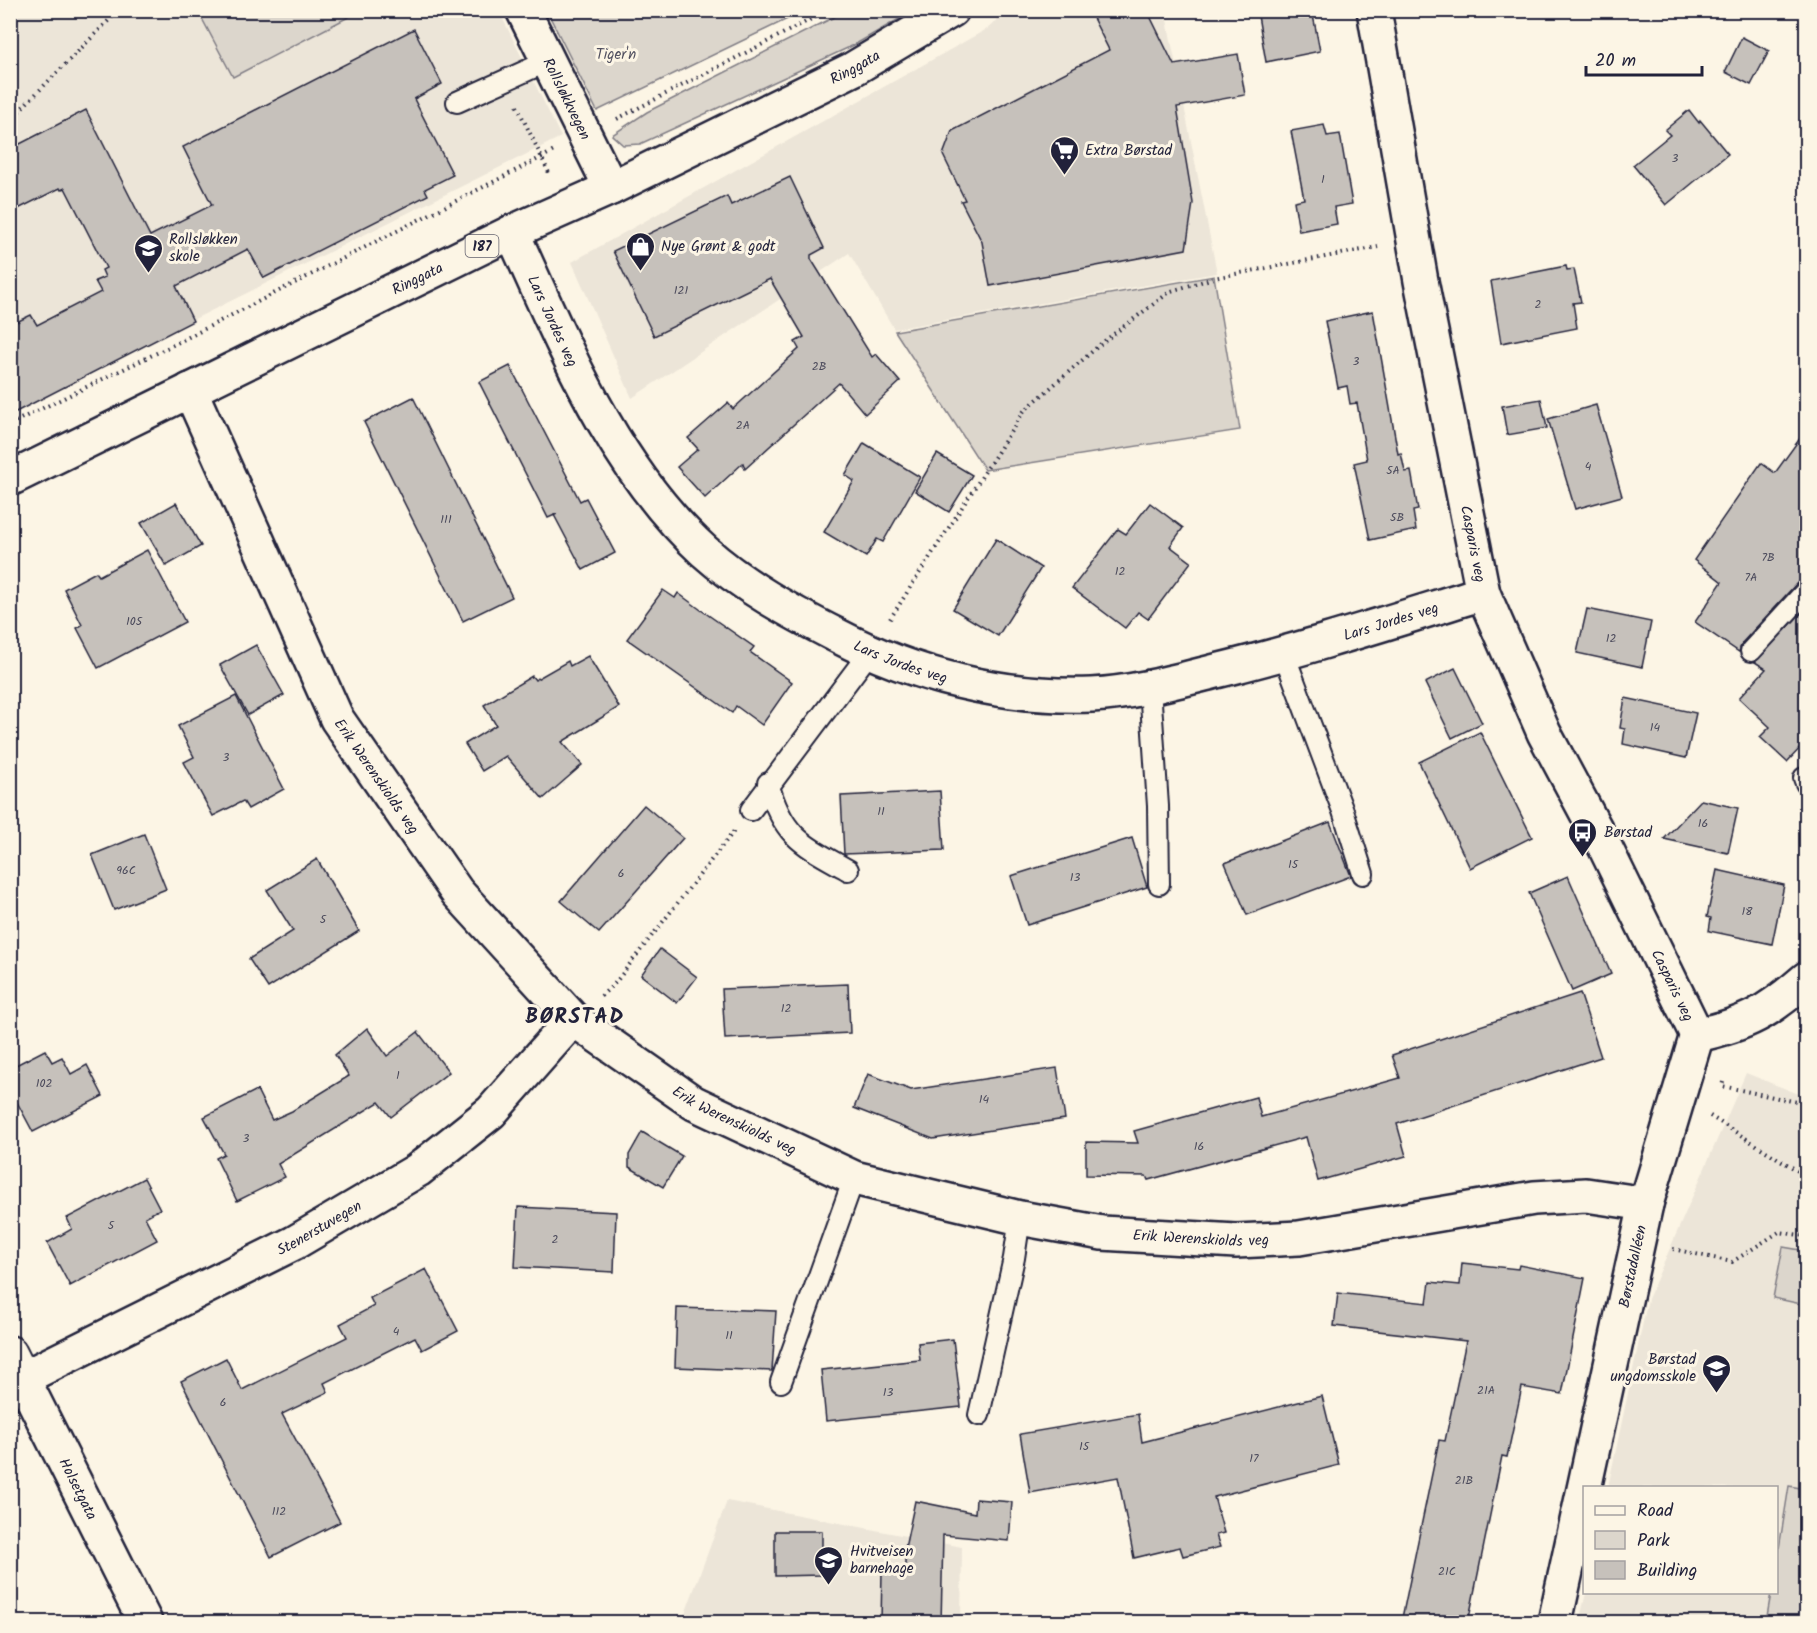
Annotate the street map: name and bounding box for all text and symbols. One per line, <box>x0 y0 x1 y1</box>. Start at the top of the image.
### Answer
scale bar <box>1586 39 1702 77</box>
park label: Tiger'n <box>596 43 636 67</box>
street label: Ringgata <box>826 44 885 92</box>
text: 20 m <box>1595 47 1636 76</box>
street label: Rollsløkkvegen <box>536 54 596 144</box>
supermarket icon: Extra Børstad <box>1048 134 1080 176</box>
place label: Extra Børstad <box>1085 139 1173 163</box>
house number: 3 <box>1672 149 1679 168</box>
house number: 1 <box>1321 170 1325 189</box>
place label: Rollsløkken skole <box>169 228 238 269</box>
shop icon: Nye Grønt & godt <box>624 230 656 272</box>
school or university icon: Rollsløkken skole <box>132 232 164 274</box>
road number: 187 <box>466 235 498 257</box>
place label: Nye Grønt & godt <box>661 235 776 259</box>
street label: Ringgata <box>388 257 448 302</box>
street label: Lars Jordes veg <box>520 272 584 371</box>
house number: 121 <box>674 281 688 300</box>
house number: 2 <box>1535 295 1542 314</box>
house number: 3 <box>1353 352 1360 371</box>
house number: 2B <box>812 357 826 376</box>
house number: 2A <box>736 416 750 435</box>
house number: 4 <box>1585 457 1592 476</box>
house number: 5A <box>1386 461 1400 480</box>
street label: Casparis veg <box>1453 503 1492 585</box>
house number: 5B <box>1390 508 1404 527</box>
house number: 111 <box>440 510 452 529</box>
house number: 7B <box>1761 548 1775 567</box>
house number: 12 <box>1115 562 1125 581</box>
house number: 7A <box>1745 568 1757 587</box>
street label: Lars Jordes veg <box>1341 596 1442 648</box>
house number: 105 <box>126 612 144 631</box>
house number: 12 <box>1606 629 1616 648</box>
street label: Lars Jordes veg <box>849 634 950 691</box>
street label: Erik Werenskiolds veg <box>327 714 425 840</box>
house number: 14 <box>1650 718 1661 737</box>
house number: 3 <box>223 748 230 767</box>
house number: 11 <box>877 802 885 821</box>
house number: 16 <box>1698 814 1708 833</box>
bus stop icon: Børstad <box>1567 816 1599 858</box>
place label: Børstad <box>1604 821 1653 845</box>
house number: 15 <box>1288 855 1300 874</box>
house number: 96C <box>116 861 136 880</box>
house number: 6 <box>618 864 624 883</box>
house number: 13 <box>1070 868 1080 887</box>
house number: 18 <box>1742 902 1753 921</box>
house number: 5 <box>320 910 328 929</box>
street label: Casparis veg <box>1644 945 1700 1026</box>
house number: 12 <box>781 999 791 1018</box>
district label: BØRSTAD <box>525 1001 625 1034</box>
house number: 1 <box>396 1066 400 1085</box>
house number: 102 <box>36 1074 52 1093</box>
street label: Erik Werenskiolds veg <box>667 1080 800 1162</box>
house number: 14 <box>979 1090 990 1109</box>
house number: 3 <box>243 1129 250 1148</box>
house number: 16 <box>1194 1137 1204 1156</box>
street label: Stenerstuvegen <box>273 1195 367 1263</box>
house number: 5 <box>108 1216 116 1235</box>
street label: Børstadalléen <box>1613 1223 1654 1310</box>
street label: Erik Werenskiolds veg <box>1132 1224 1269 1254</box>
house number: 2 <box>552 1230 559 1249</box>
house number: 4 <box>393 1322 400 1341</box>
house number: 11 <box>725 1326 733 1345</box>
place label: Børstad ungdomsskole <box>1610 1348 1697 1389</box>
school or university icon: Børstad ungdomsskole <box>1701 1352 1733 1394</box>
house number: 21A <box>1477 1381 1495 1400</box>
house number: 13 <box>883 1383 893 1402</box>
house number: 6 <box>220 1393 226 1412</box>
house number: 15 <box>1079 1437 1091 1456</box>
house number: 17 <box>1249 1449 1259 1468</box>
street label: Holsetgata <box>52 1454 103 1524</box>
house number: 21B <box>1455 1471 1473 1490</box>
legend <box>1583 1486 1778 1594</box>
text: Road <box>1637 1497 1674 1526</box>
house number: 112 <box>272 1502 286 1521</box>
text: Park <box>1637 1527 1670 1556</box>
place label: Hvitveisen barnehage <box>850 1540 914 1581</box>
school or university icon: Hvitveisen barnehage <box>813 1544 845 1586</box>
text: Building <box>1637 1557 1697 1586</box>
house number: 21C <box>1438 1562 1456 1581</box>

